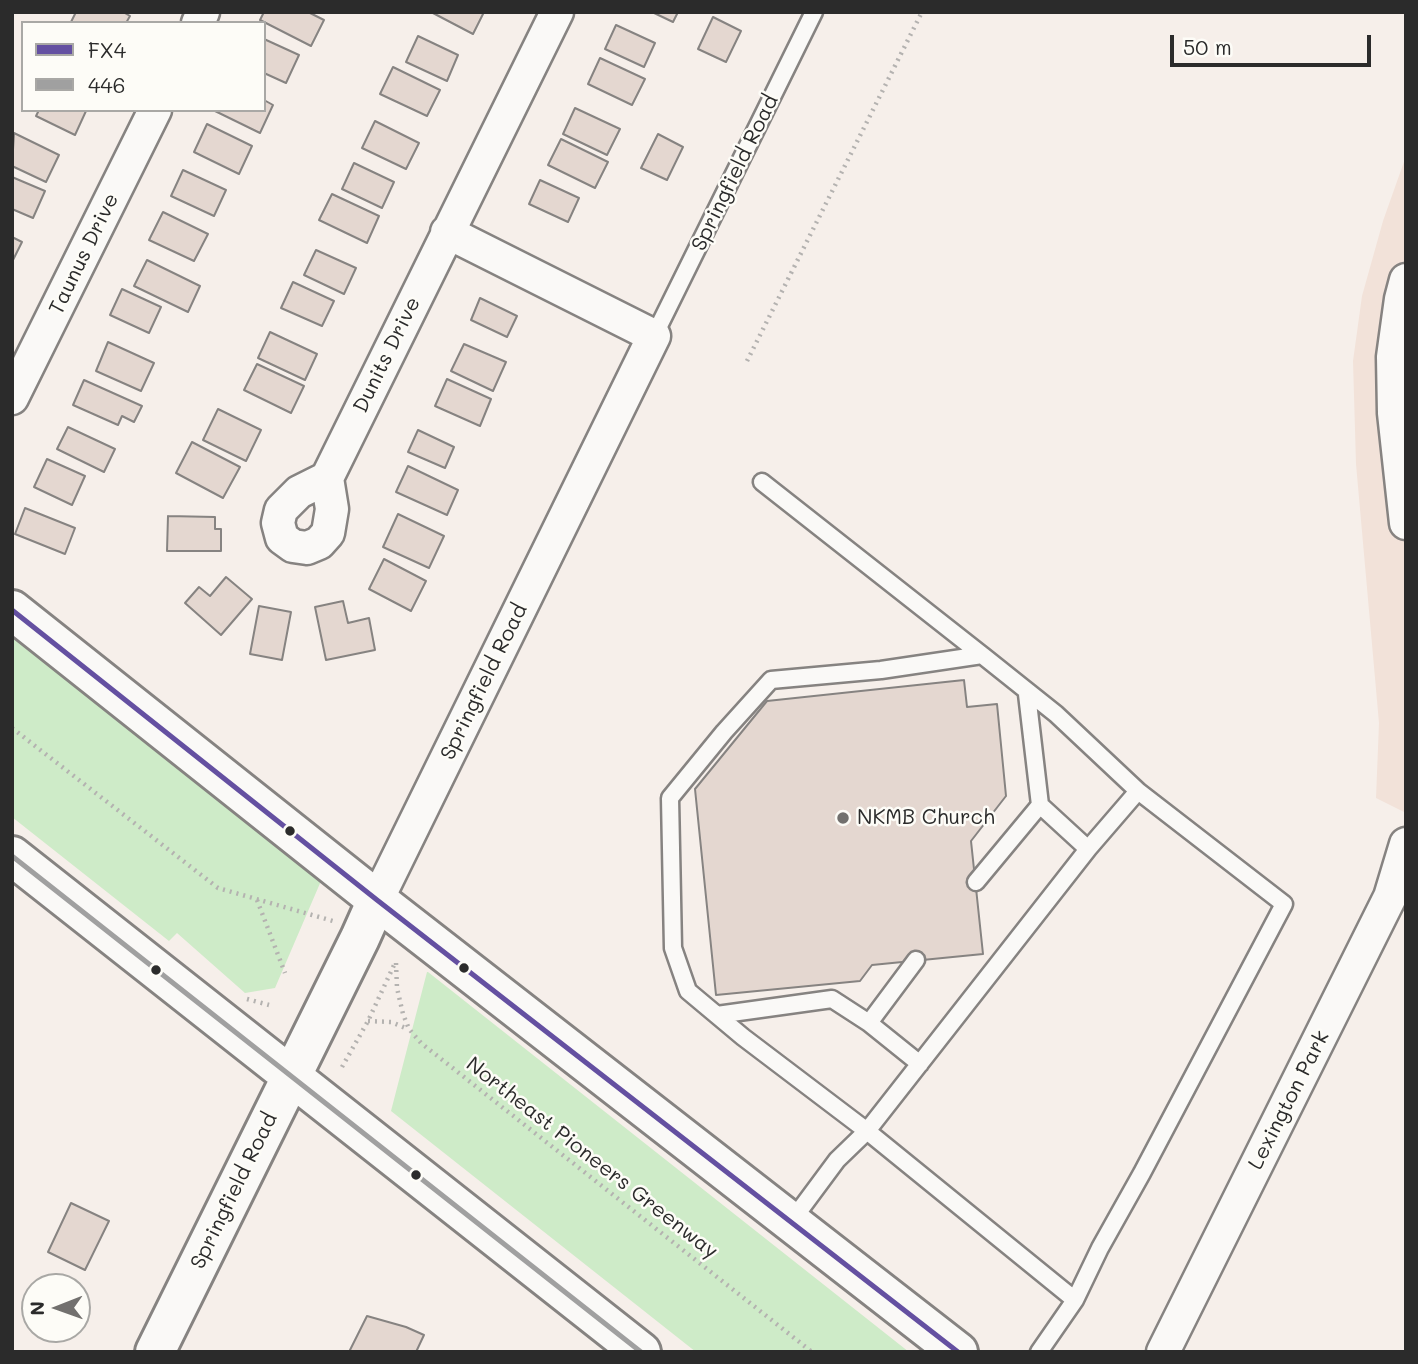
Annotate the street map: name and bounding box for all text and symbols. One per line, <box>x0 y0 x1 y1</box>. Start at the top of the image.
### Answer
legend <box>21 21 266 112</box>
scale bar <box>1173 21 1374 65</box>
text: 50 m <box>1183 33 1232 60</box>
text: FX4 <box>88 36 126 63</box>
text: 446 <box>88 71 125 98</box>
street label: Springfield Road <box>686 91 784 255</box>
street label: Taunus Drive <box>44 189 124 319</box>
street label: Dunits Drive <box>348 293 426 417</box>
street label: Springfield Road <box>435 600 533 764</box>
place label: NKMB Church <box>857 805 995 831</box>
marker: NKMB Church <box>835 810 851 826</box>
unlabelled marker <box>283 824 297 838</box>
unlabelled marker <box>457 961 471 975</box>
unlabelled marker <box>149 963 163 977</box>
street label: Lexington Park <box>1243 1026 1335 1174</box>
street label: Northeast Pioneers Greenway <box>461 1052 723 1264</box>
street label: Springfield Road <box>185 1109 283 1273</box>
unlabelled marker <box>409 1168 423 1182</box>
north arrow <box>21 1273 91 1343</box>
text: N <box>24 1301 49 1316</box>

